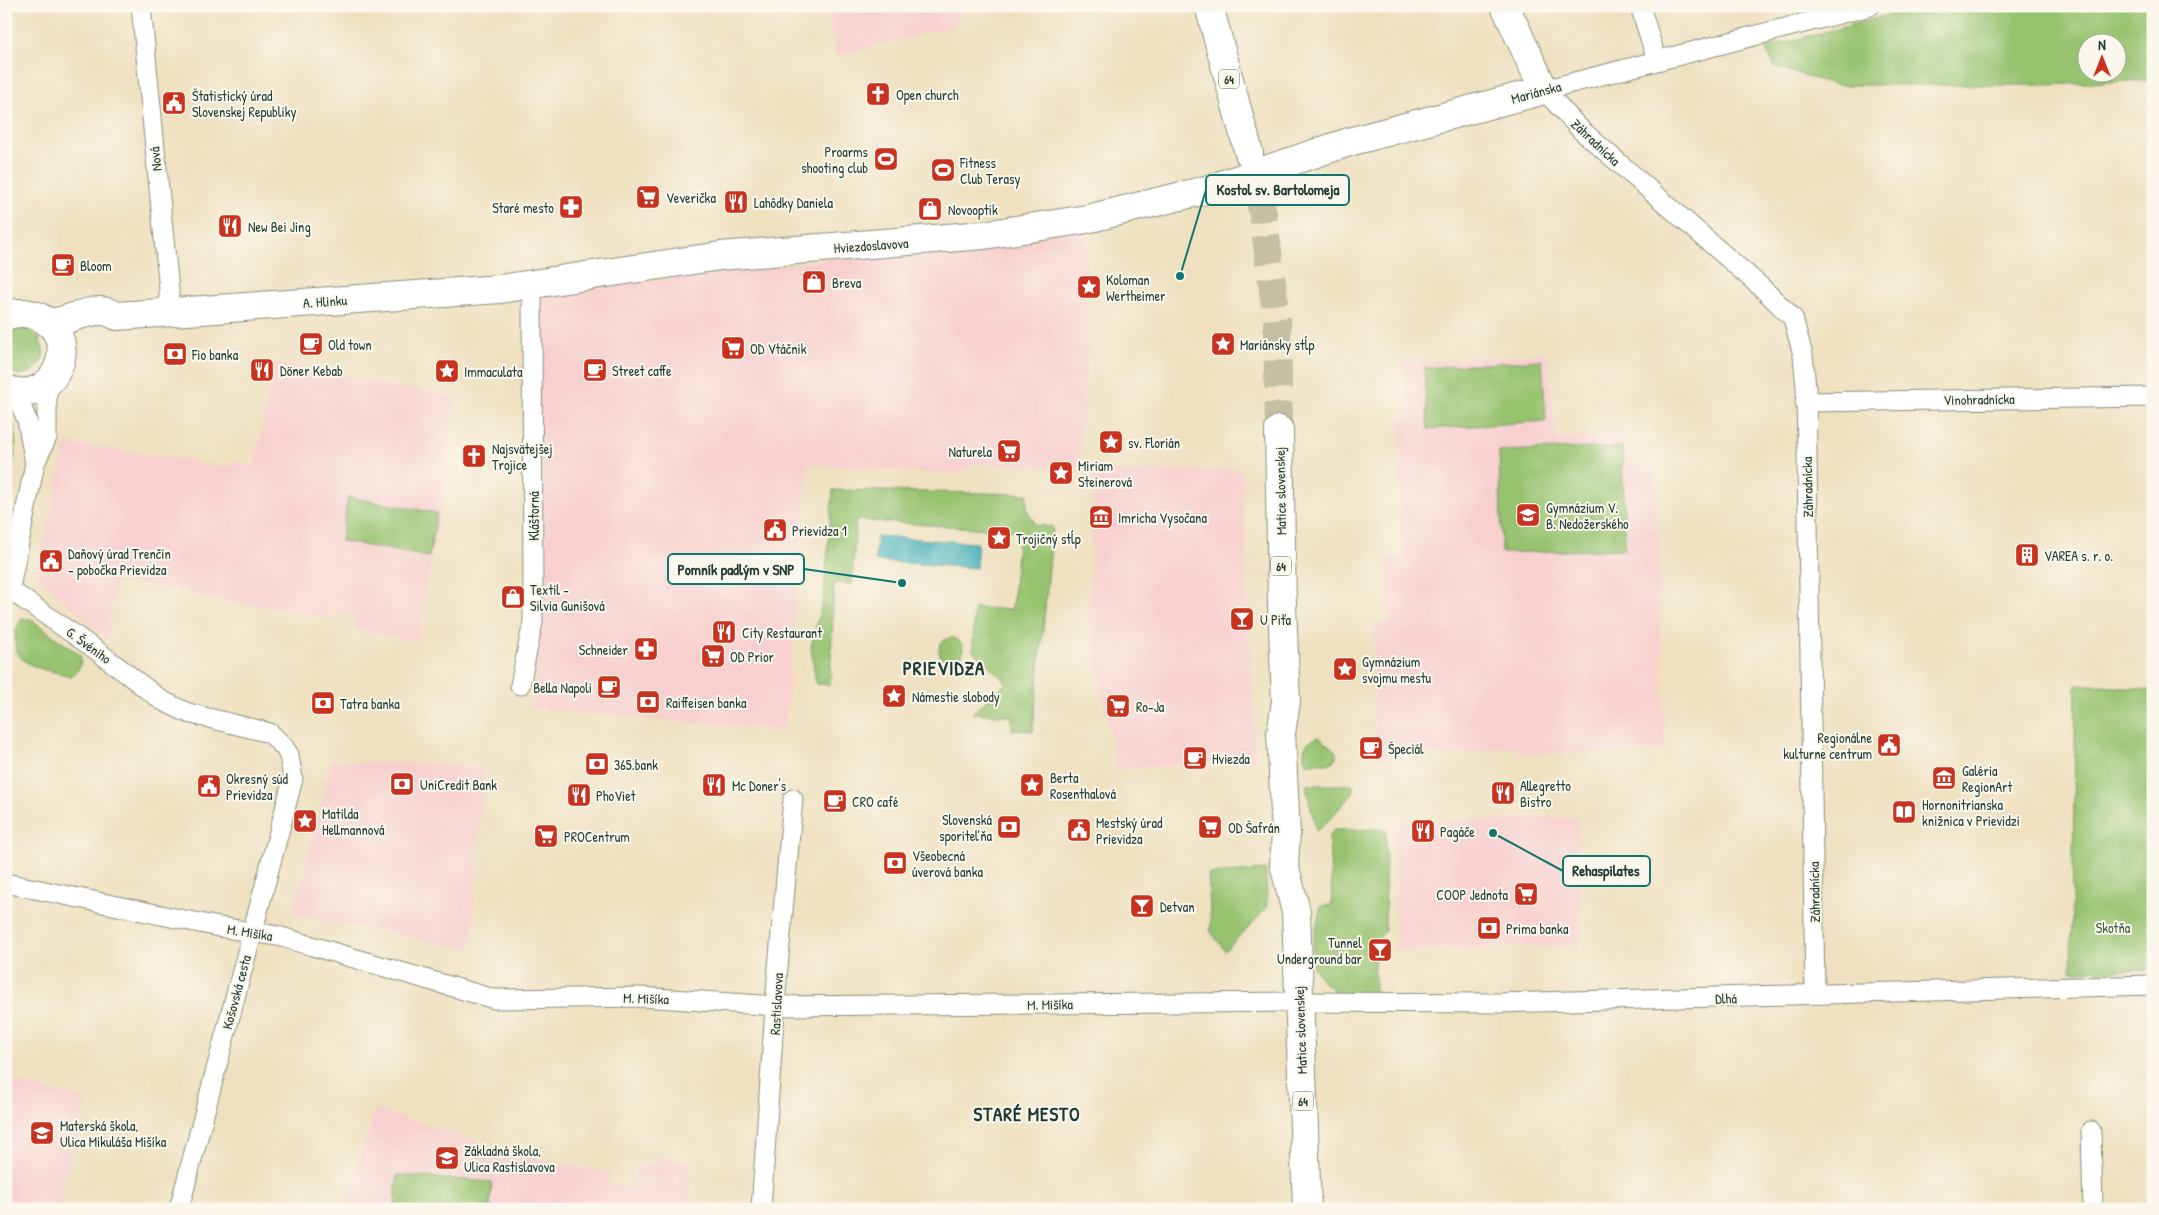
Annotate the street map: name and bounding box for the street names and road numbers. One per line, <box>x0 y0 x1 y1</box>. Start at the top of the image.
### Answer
road number: 64 <box>1219 70 1239 88</box>
street label: Mariánska <box>1509 76 1564 108</box>
street label: Záhradnícka <box>1567 114 1625 170</box>
street label: Nová <box>144 145 166 172</box>
street label: Hviezdoslavova <box>833 233 910 257</box>
street label: A. Hlinku <box>302 290 348 312</box>
street label: Vinohradnícka <box>1943 389 2015 409</box>
street label: Matice slovenskej <box>1270 447 1291 535</box>
street label: Záhradnícka <box>1797 456 1817 518</box>
street label: Kláštorná <box>524 491 543 541</box>
road number: 64 <box>1271 556 1291 576</box>
street label: G. Švéniho <box>63 622 116 668</box>
street label: Záhradnícka <box>1804 861 1824 923</box>
street label: M. Mišíka <box>226 919 275 945</box>
street label: Košovská cesta <box>217 952 255 1031</box>
street label: Rastislavova <box>765 972 787 1036</box>
street label: Matice slovenskej <box>1289 986 1312 1074</box>
street label: M. Mišíka <box>623 988 670 1008</box>
street label: Dlhá <box>1715 988 1738 1008</box>
street label: M. Mišíka <box>1027 994 1074 1014</box>
road number: 64 <box>1293 1092 1313 1110</box>

